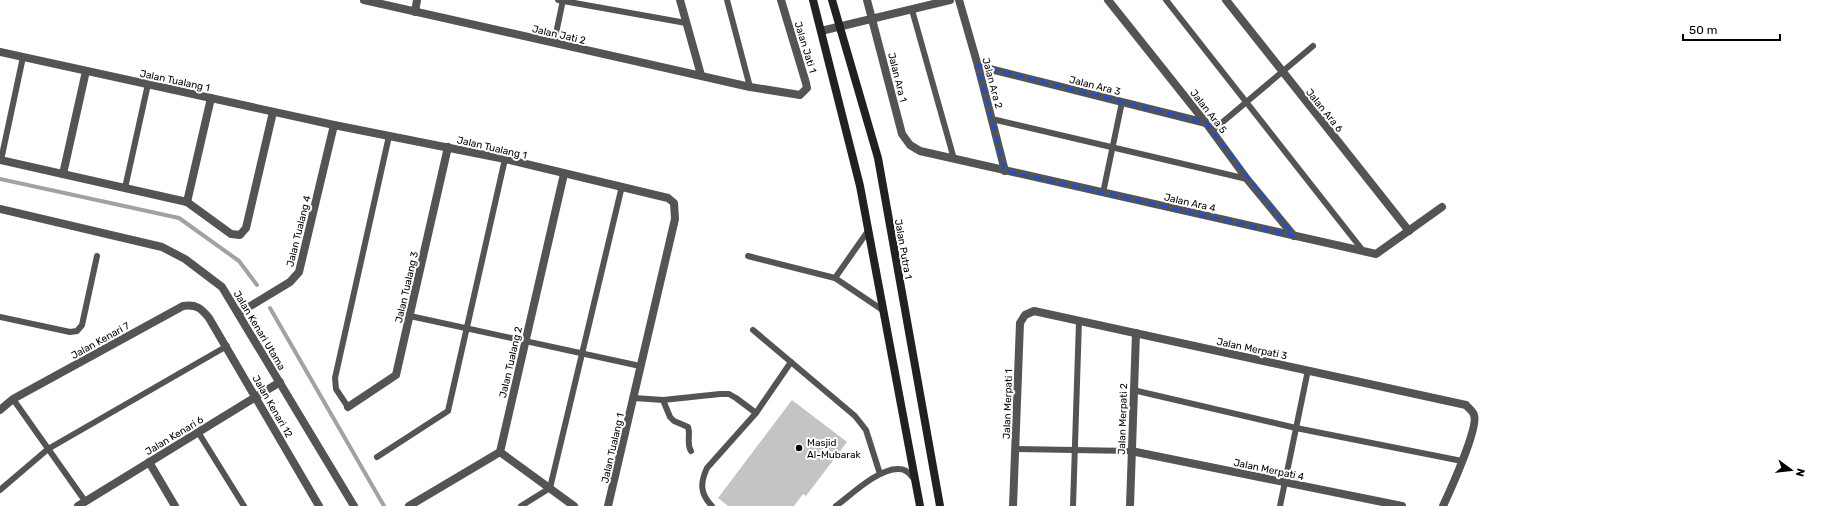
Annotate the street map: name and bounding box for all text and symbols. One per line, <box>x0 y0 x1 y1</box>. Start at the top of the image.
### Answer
scale bar <box>1683 16 1780 42</box>
street label: Jalan Jati 1 <box>792 20 819 74</box>
street label: Jalan Jati 2 <box>531 23 587 47</box>
text: 50 m <box>1689 23 1717 37</box>
street label: Jalan Ara 1 <box>885 51 909 103</box>
street label: Jalan Ara 2 <box>979 56 1005 110</box>
street label: Jalan Tualang 1 <box>139 68 211 94</box>
street label: Jalan Ara 3 <box>1068 74 1122 98</box>
street label: Jalan Ara 6 <box>1303 86 1345 135</box>
street label: Jalan Ara 5 <box>1187 87 1229 136</box>
street label: Jalan Tualang 1 <box>456 134 528 162</box>
street label: Jalan Ara 4 <box>1163 191 1217 215</box>
street label: Jalan Tualang 4 <box>284 194 314 268</box>
street label: Jalan Putra 1 <box>892 218 914 280</box>
street label: Jalan Tualang 3 <box>393 250 421 324</box>
street label: Jalan Kenari Utama <box>231 289 288 372</box>
street label: Jalan Kenari 7 <box>69 320 132 362</box>
street label: Jalan Tualang 2 <box>497 325 525 399</box>
street label: Jalan Merpati 3 <box>1215 336 1288 362</box>
street label: Jalan Merpati 1 <box>1001 369 1015 439</box>
street label: Jalan Kenari 12 <box>249 373 295 440</box>
street label: Jalan Merpati 2 <box>1116 383 1130 455</box>
street label: Jalan Tualang 1 <box>599 412 627 484</box>
street label: Jalan Kenari 6 <box>143 414 206 458</box>
place label: Masjid Al-Mubarak <box>807 437 862 461</box>
marker: Masjid Al-Mubarak <box>794 443 804 453</box>
north arrow <box>1771 450 1811 490</box>
street label: Jalan Merpati 4 <box>1232 457 1305 483</box>
text: N <box>1793 467 1807 478</box>

